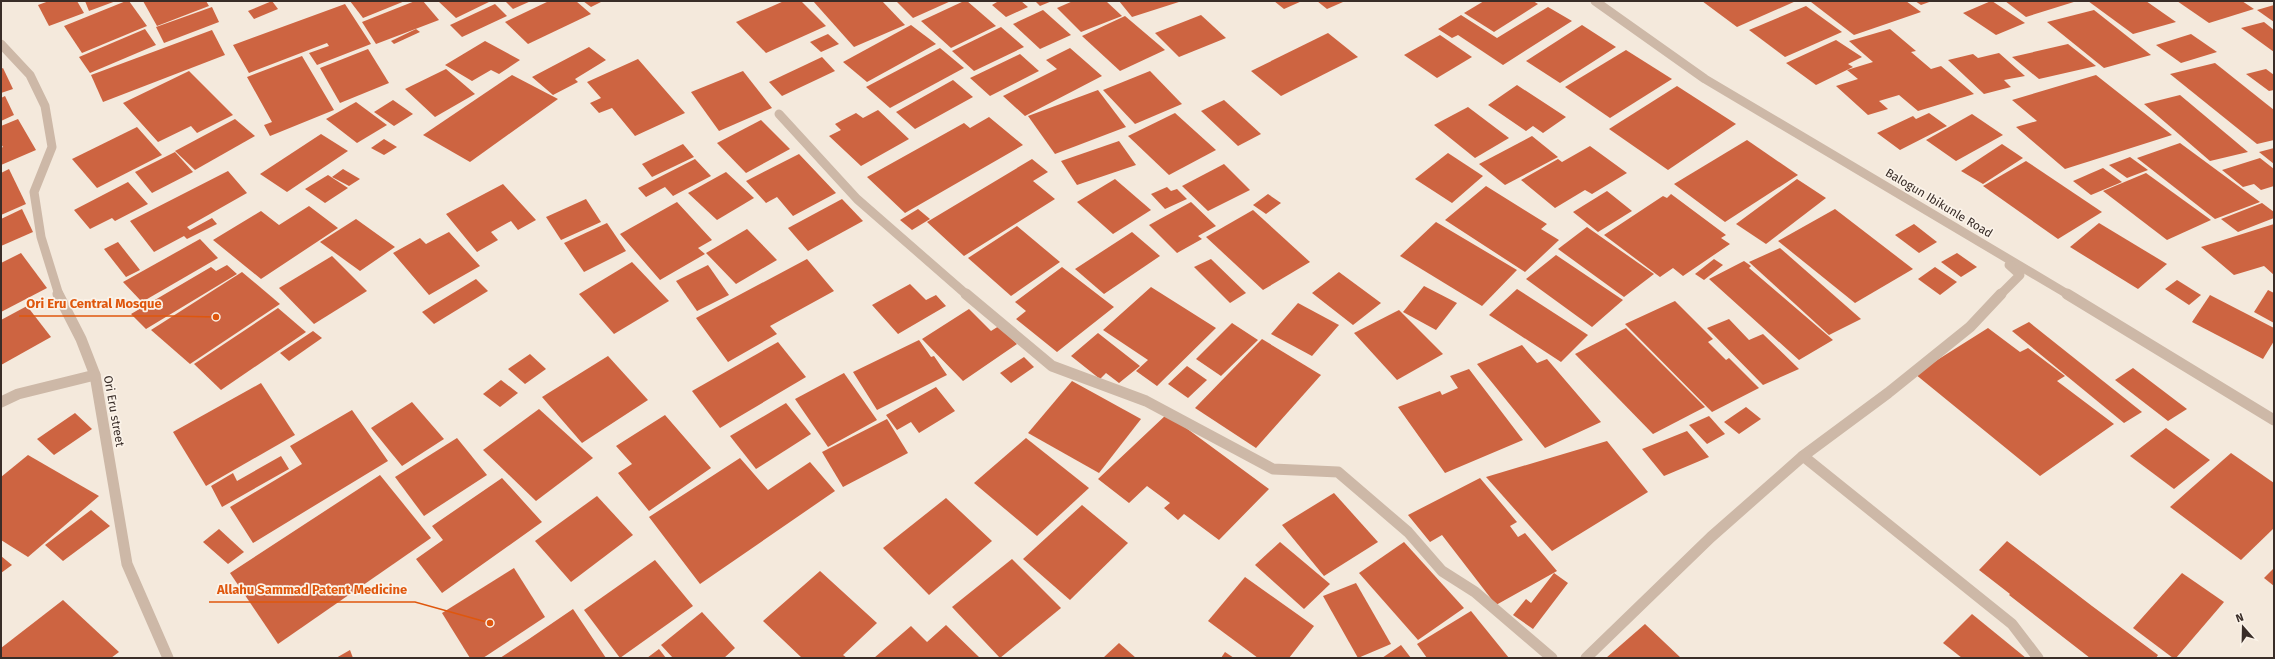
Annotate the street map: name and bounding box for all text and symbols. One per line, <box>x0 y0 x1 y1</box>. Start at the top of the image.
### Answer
street label: Balogun Ibikunle Road <box>1883 165 1995 241</box>
callout: Ori Eru Central Mosque <box>19 291 170 316</box>
text: Ori Eru Central Mosque <box>26 296 162 311</box>
street label: Ori Eru street <box>101 374 127 448</box>
callout: Allahu Sammad Patent Medicine <box>209 577 415 602</box>
text: Allahu Sammad Patent Medicine <box>216 582 407 597</box>
north arrow <box>2223 607 2263 647</box>
text: N <box>2234 611 2245 625</box>

